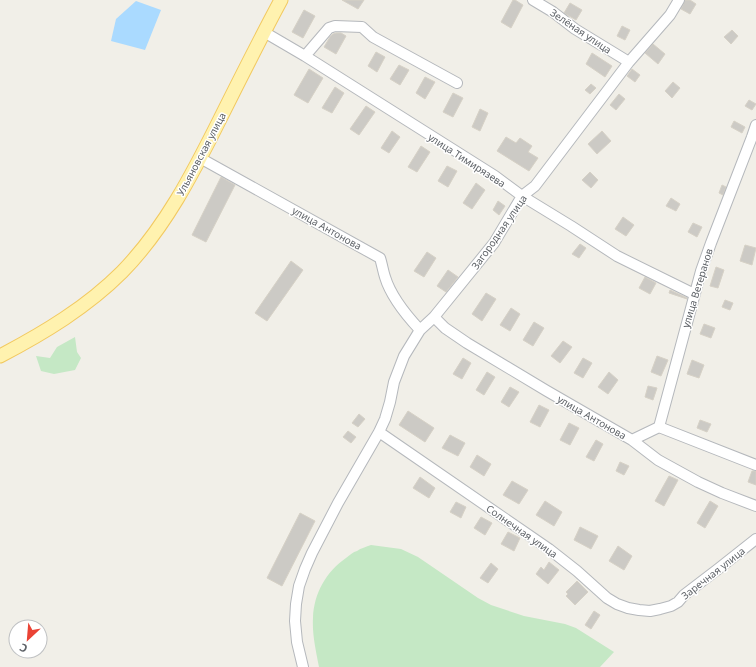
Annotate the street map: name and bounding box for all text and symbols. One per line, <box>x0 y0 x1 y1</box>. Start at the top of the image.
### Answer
street label: Зелёная улица <box>548 5 614 57</box>
street label: Ульяновская улица <box>173 110 229 198</box>
street label: улица Тимирязева <box>426 130 508 190</box>
street label: Загородная улица <box>468 192 530 272</box>
street label: улица Антонова <box>290 203 364 253</box>
street label: улица Ветеранов <box>678 246 716 329</box>
street label: улица Антонова <box>555 392 629 442</box>
street label: Солнечная улица <box>484 501 560 561</box>
street label: Заречная улица <box>678 544 748 602</box>
north arrow <box>8 619 48 659</box>
text: С <box>17 640 30 657</box>

